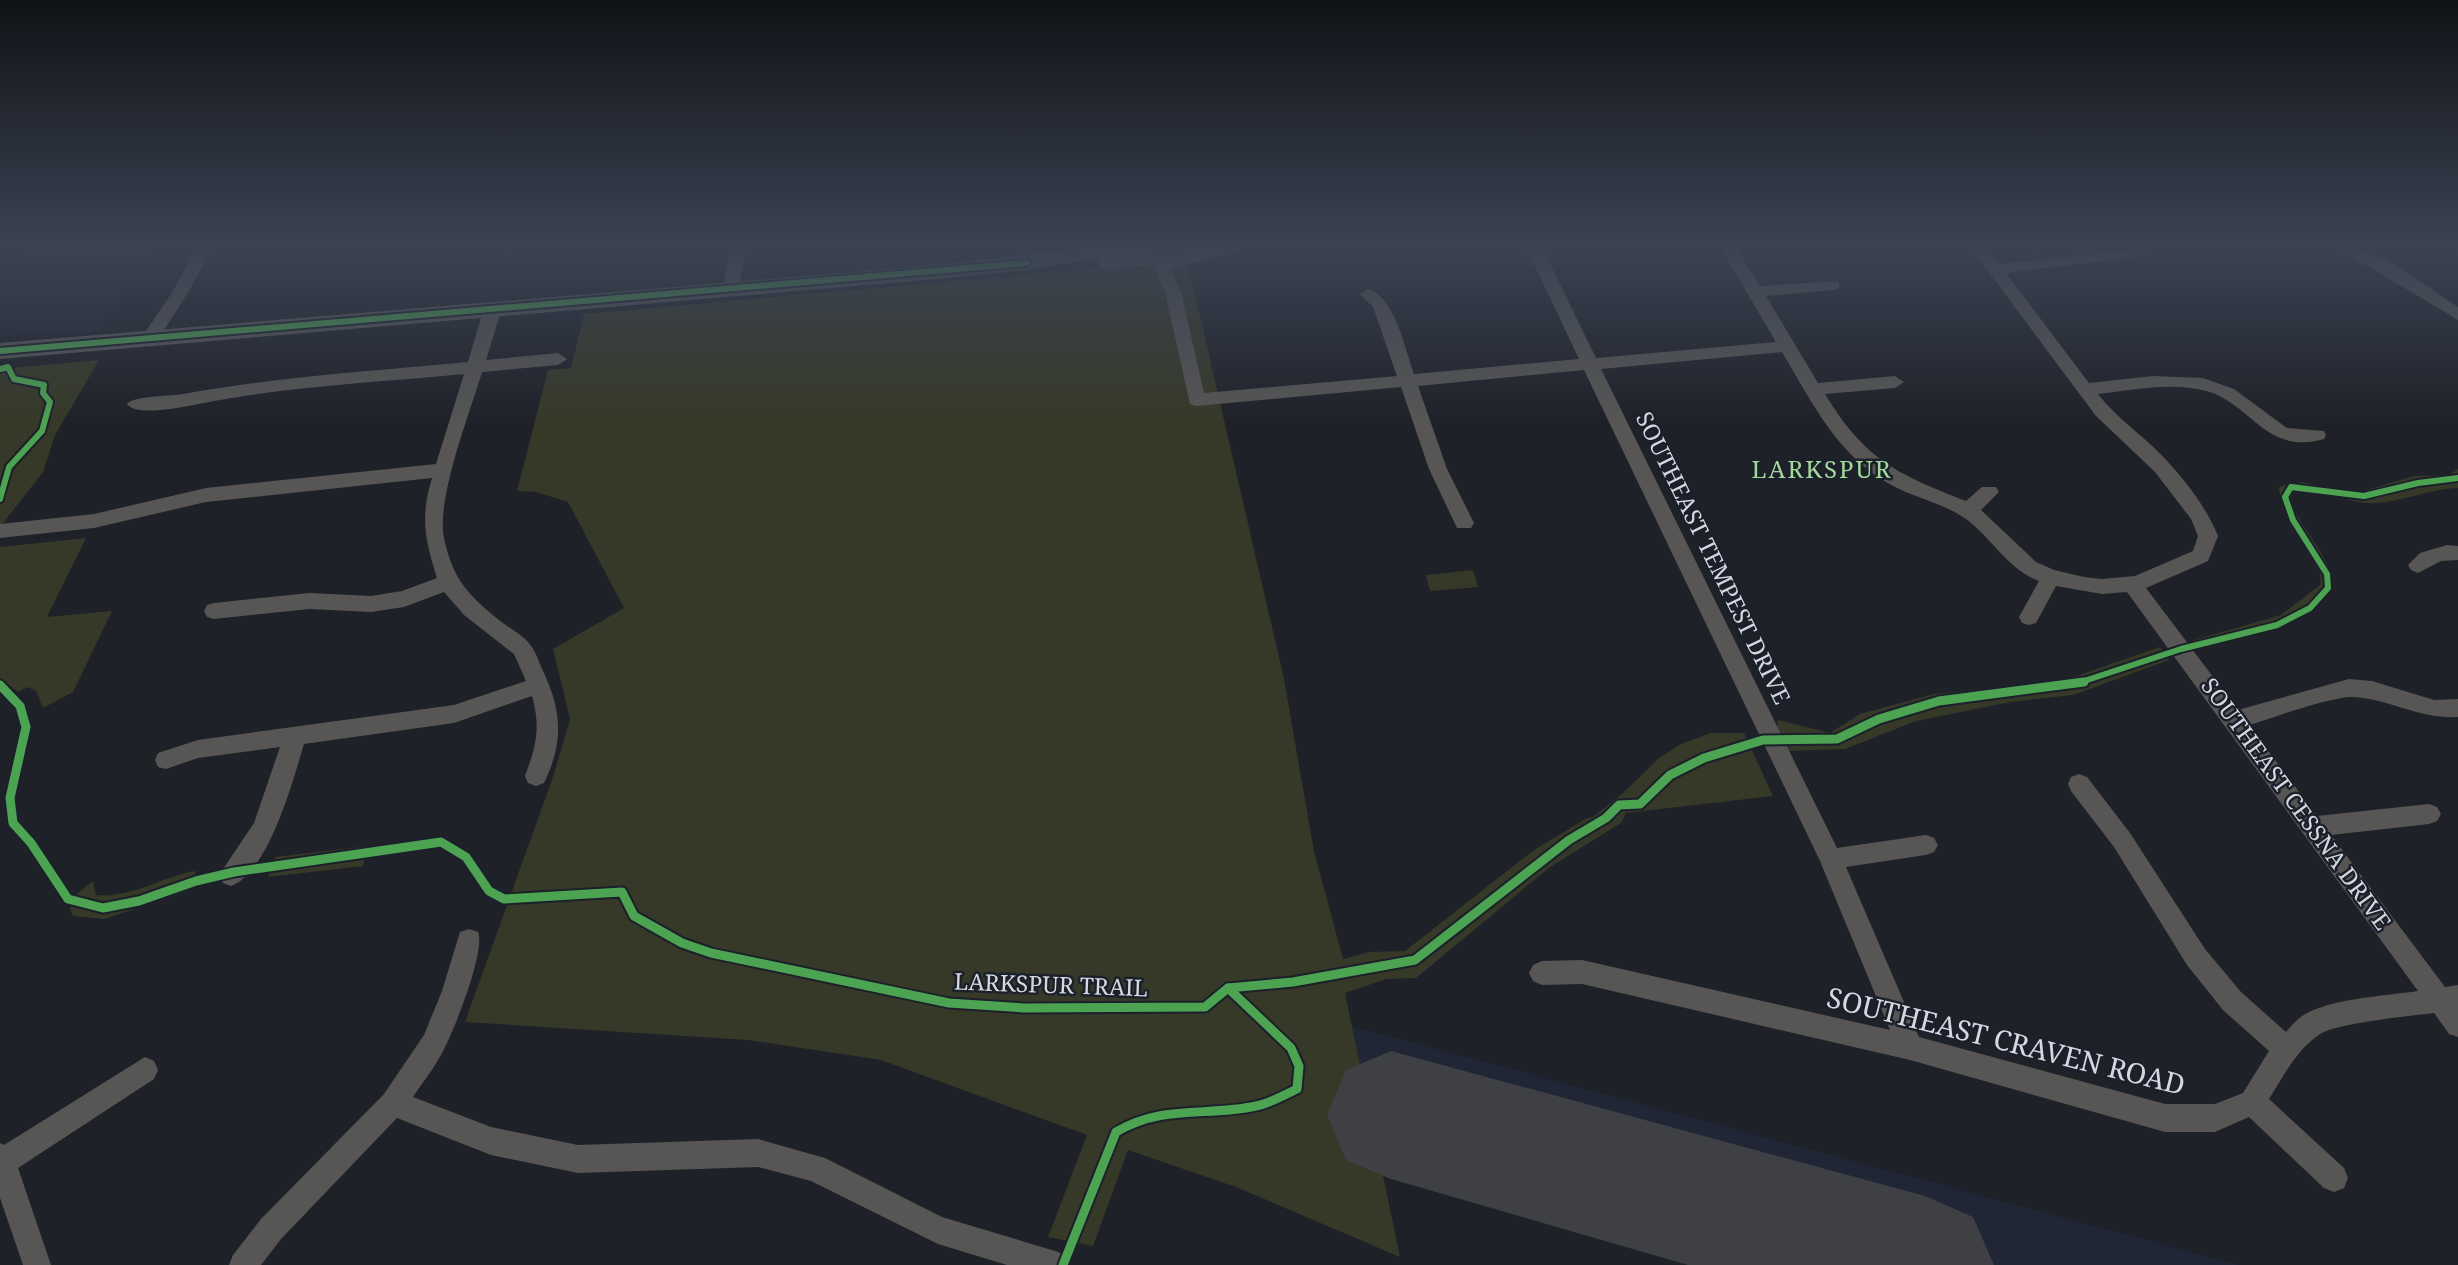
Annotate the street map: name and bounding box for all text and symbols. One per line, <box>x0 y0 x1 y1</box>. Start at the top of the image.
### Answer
street label: SOUTHEAST TEMPEST DRIVE <box>1629 406 1799 709</box>
district label: LARKSPUR <box>1752 452 1892 485</box>
street label: SOUTHEAST CESSNA DRIVE <box>2194 671 2399 936</box>
street label: LARKSPUR TRAIL <box>954 965 1148 1003</box>
street label: SOUTHEAST CRAVEN ROAD <box>1823 977 2189 1103</box>

